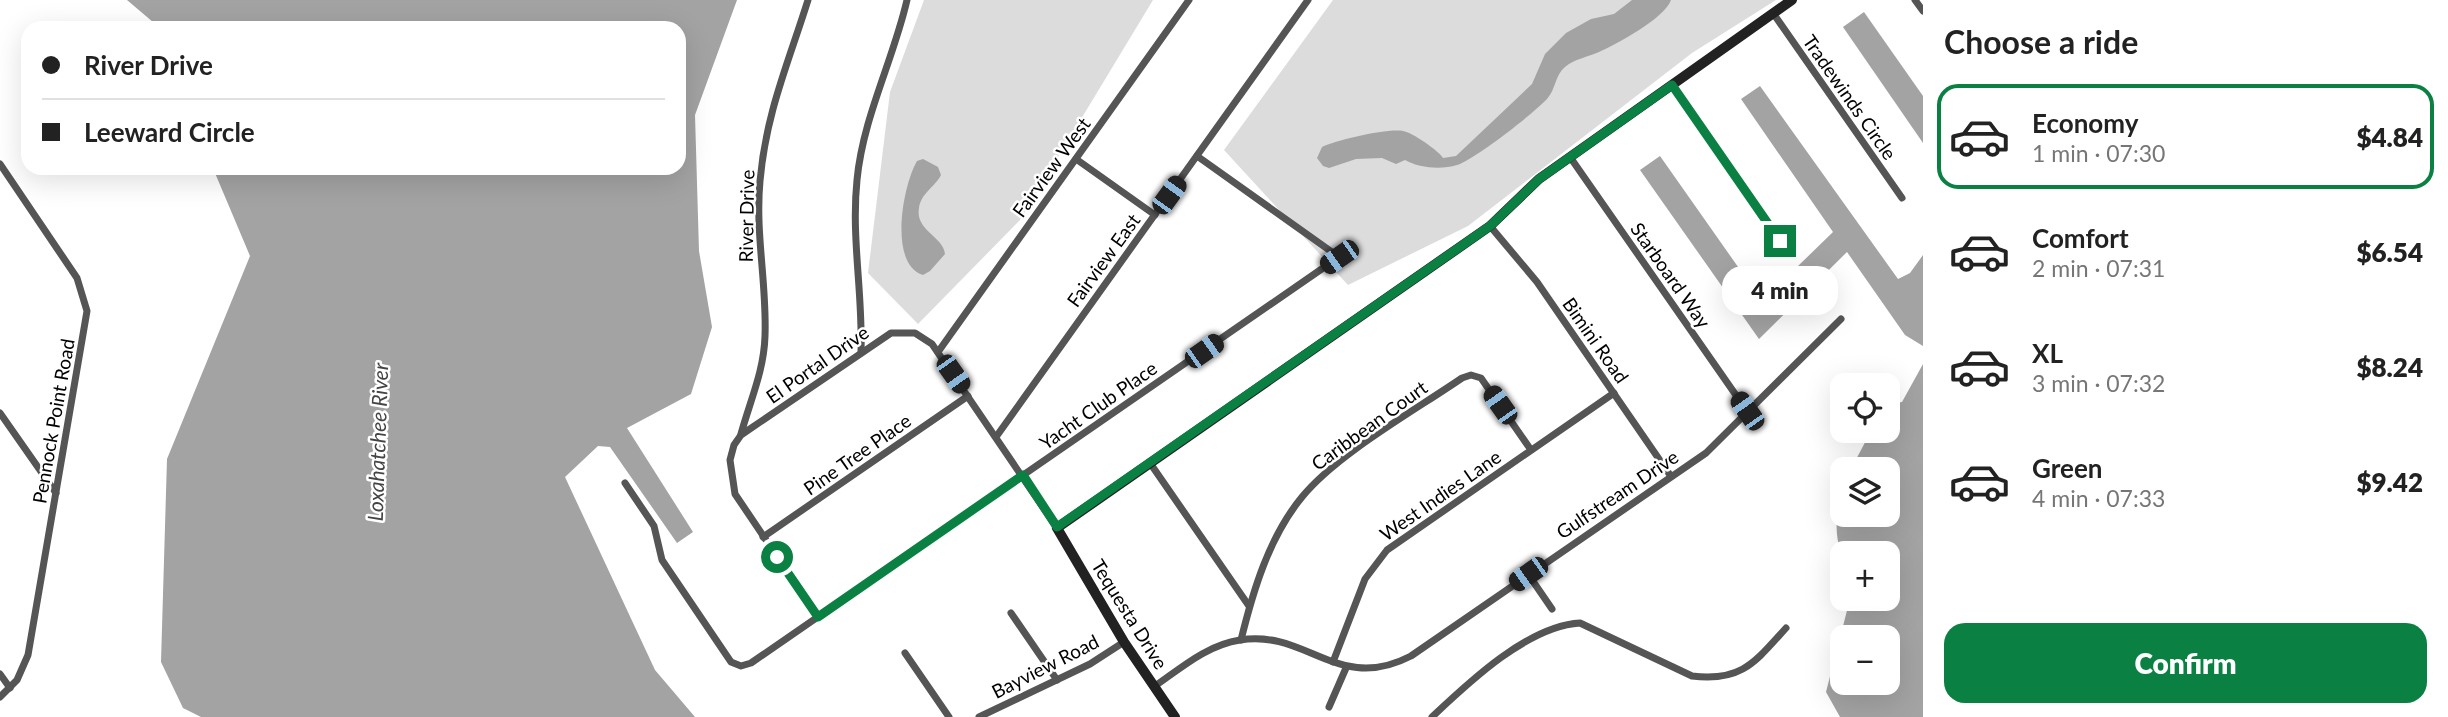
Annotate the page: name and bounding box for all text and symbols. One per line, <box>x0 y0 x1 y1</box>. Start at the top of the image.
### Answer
text: Choose a ride <box>1944 22 2138 61</box>
street label: Tradewinds Circle <box>1798 30 1902 164</box>
text: River Drive <box>84 49 213 81</box>
icon: car <box>1948 105 2011 168</box>
text: Economy <box>2032 107 2138 139</box>
street label: Fairview West <box>1007 113 1095 221</box>
text: Leeward Circle <box>84 116 255 148</box>
text: $4.84 <box>2356 121 2423 153</box>
text: 1 min · 07:30 <box>2032 139 2165 167</box>
street label: River Drive <box>734 170 758 262</box>
car <box>1149 172 1190 218</box>
street label: Fairview East <box>1062 209 1145 311</box>
street label: Starboard Way <box>1626 218 1716 332</box>
icon: car <box>1948 220 2011 283</box>
text: Comfort <box>2032 222 2129 254</box>
route end <box>1764 225 1796 257</box>
car <box>1316 236 1363 278</box>
text: $6.54 <box>2356 236 2423 268</box>
text: 2 min · 07:31 <box>2032 254 2165 282</box>
callout: 4 min <box>1722 266 1838 314</box>
text: 4 min <box>1751 276 1809 304</box>
street label: Bimini Road <box>1558 293 1634 387</box>
street label: El Portal Drive <box>761 320 873 408</box>
car <box>1181 330 1228 372</box>
icon: car <box>1948 335 2011 398</box>
street label: Pennock Point Road <box>27 337 79 505</box>
text: XL <box>2032 337 2063 369</box>
car <box>933 351 974 397</box>
text: $8.24 <box>2356 351 2423 383</box>
street label: Yacht Club Place <box>1035 356 1161 454</box>
water label: Loxahatchee River <box>362 362 392 522</box>
text: 3 min · 07:32 <box>2032 369 2165 397</box>
map controls <box>1830 373 1900 695</box>
button: locate <box>1830 373 1900 443</box>
street label: Caribbean Court <box>1307 375 1431 475</box>
car <box>1480 382 1521 428</box>
car <box>1727 388 1768 434</box>
street label: Pine Tree Place <box>799 409 915 499</box>
street label: West Indies Lane <box>1375 445 1505 545</box>
street label: Gulfstream Drive <box>1552 445 1682 543</box>
icon: car <box>1948 450 2011 513</box>
text: Green <box>2032 452 2102 484</box>
button: layers <box>1830 457 1900 527</box>
text: $9.42 <box>2356 466 2423 498</box>
text: 4 min · 07:33 <box>2032 484 2165 512</box>
route start <box>761 541 793 573</box>
button: + <box>1830 541 1900 611</box>
car <box>1505 553 1552 595</box>
street label: Tequesta Drive <box>1087 555 1173 673</box>
button: Confirm <box>1944 623 2427 703</box>
button: − <box>1830 625 1900 695</box>
street label: Bayview Road <box>988 629 1102 703</box>

